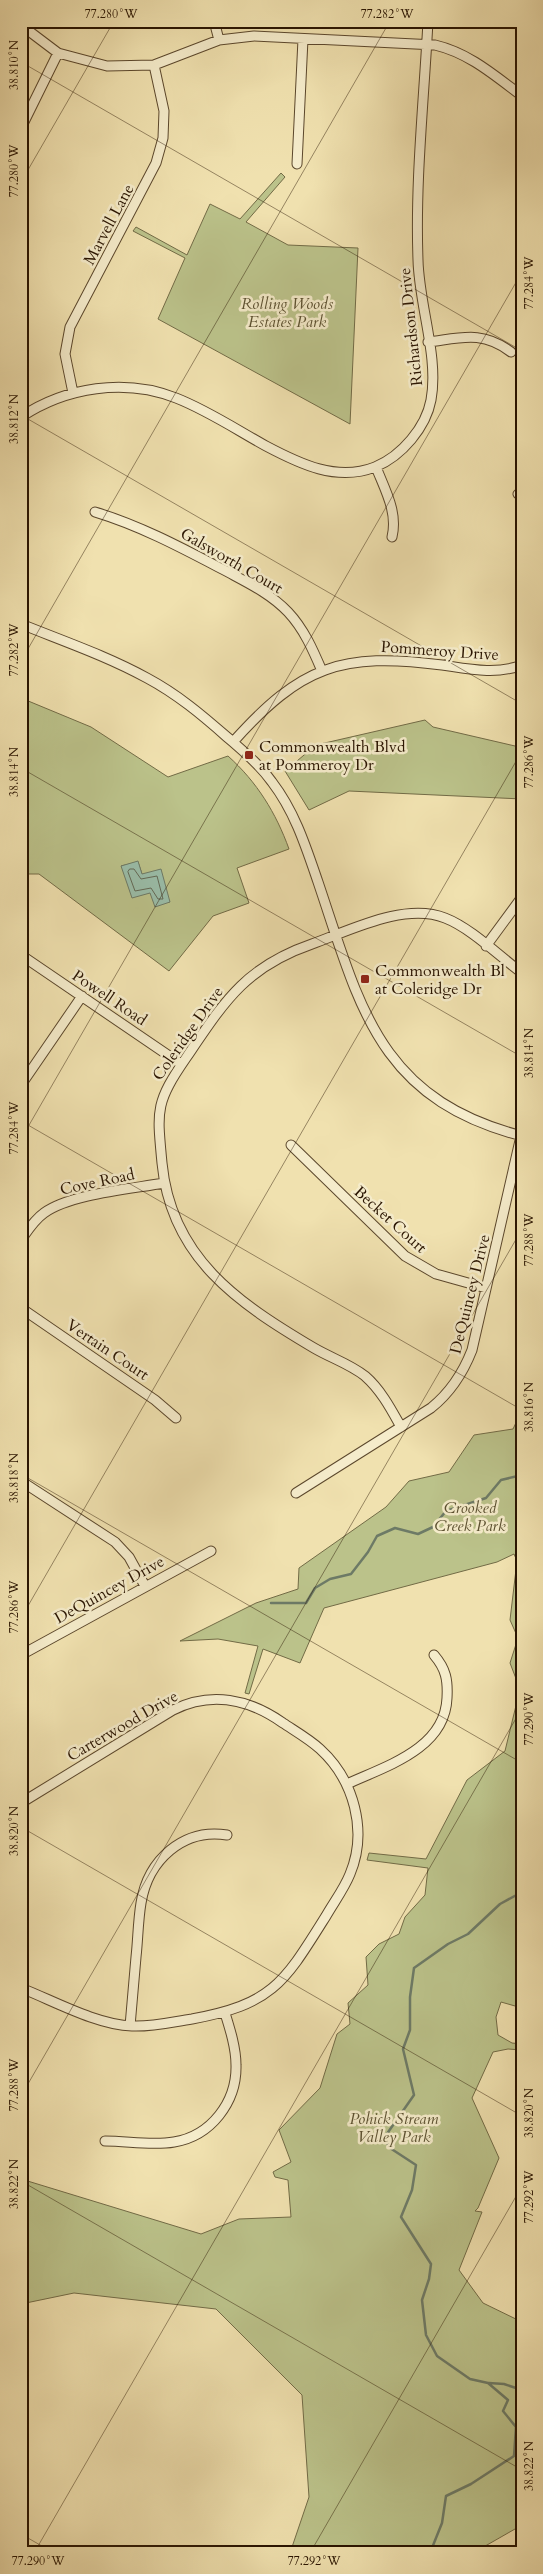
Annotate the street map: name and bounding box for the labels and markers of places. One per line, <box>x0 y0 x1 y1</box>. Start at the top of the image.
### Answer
place label: Commonwealth Blvd at Pommeroy Dr <box>259 736 406 776</box>
marker: Commonwealth Blvd at Pommeroy Dr <box>243 749 255 761</box>
place label: Commonwealth Bl at Coleridge Dr <box>375 960 505 1000</box>
marker: Commonwealth Bl at Coleridge Dr <box>359 973 371 985</box>

